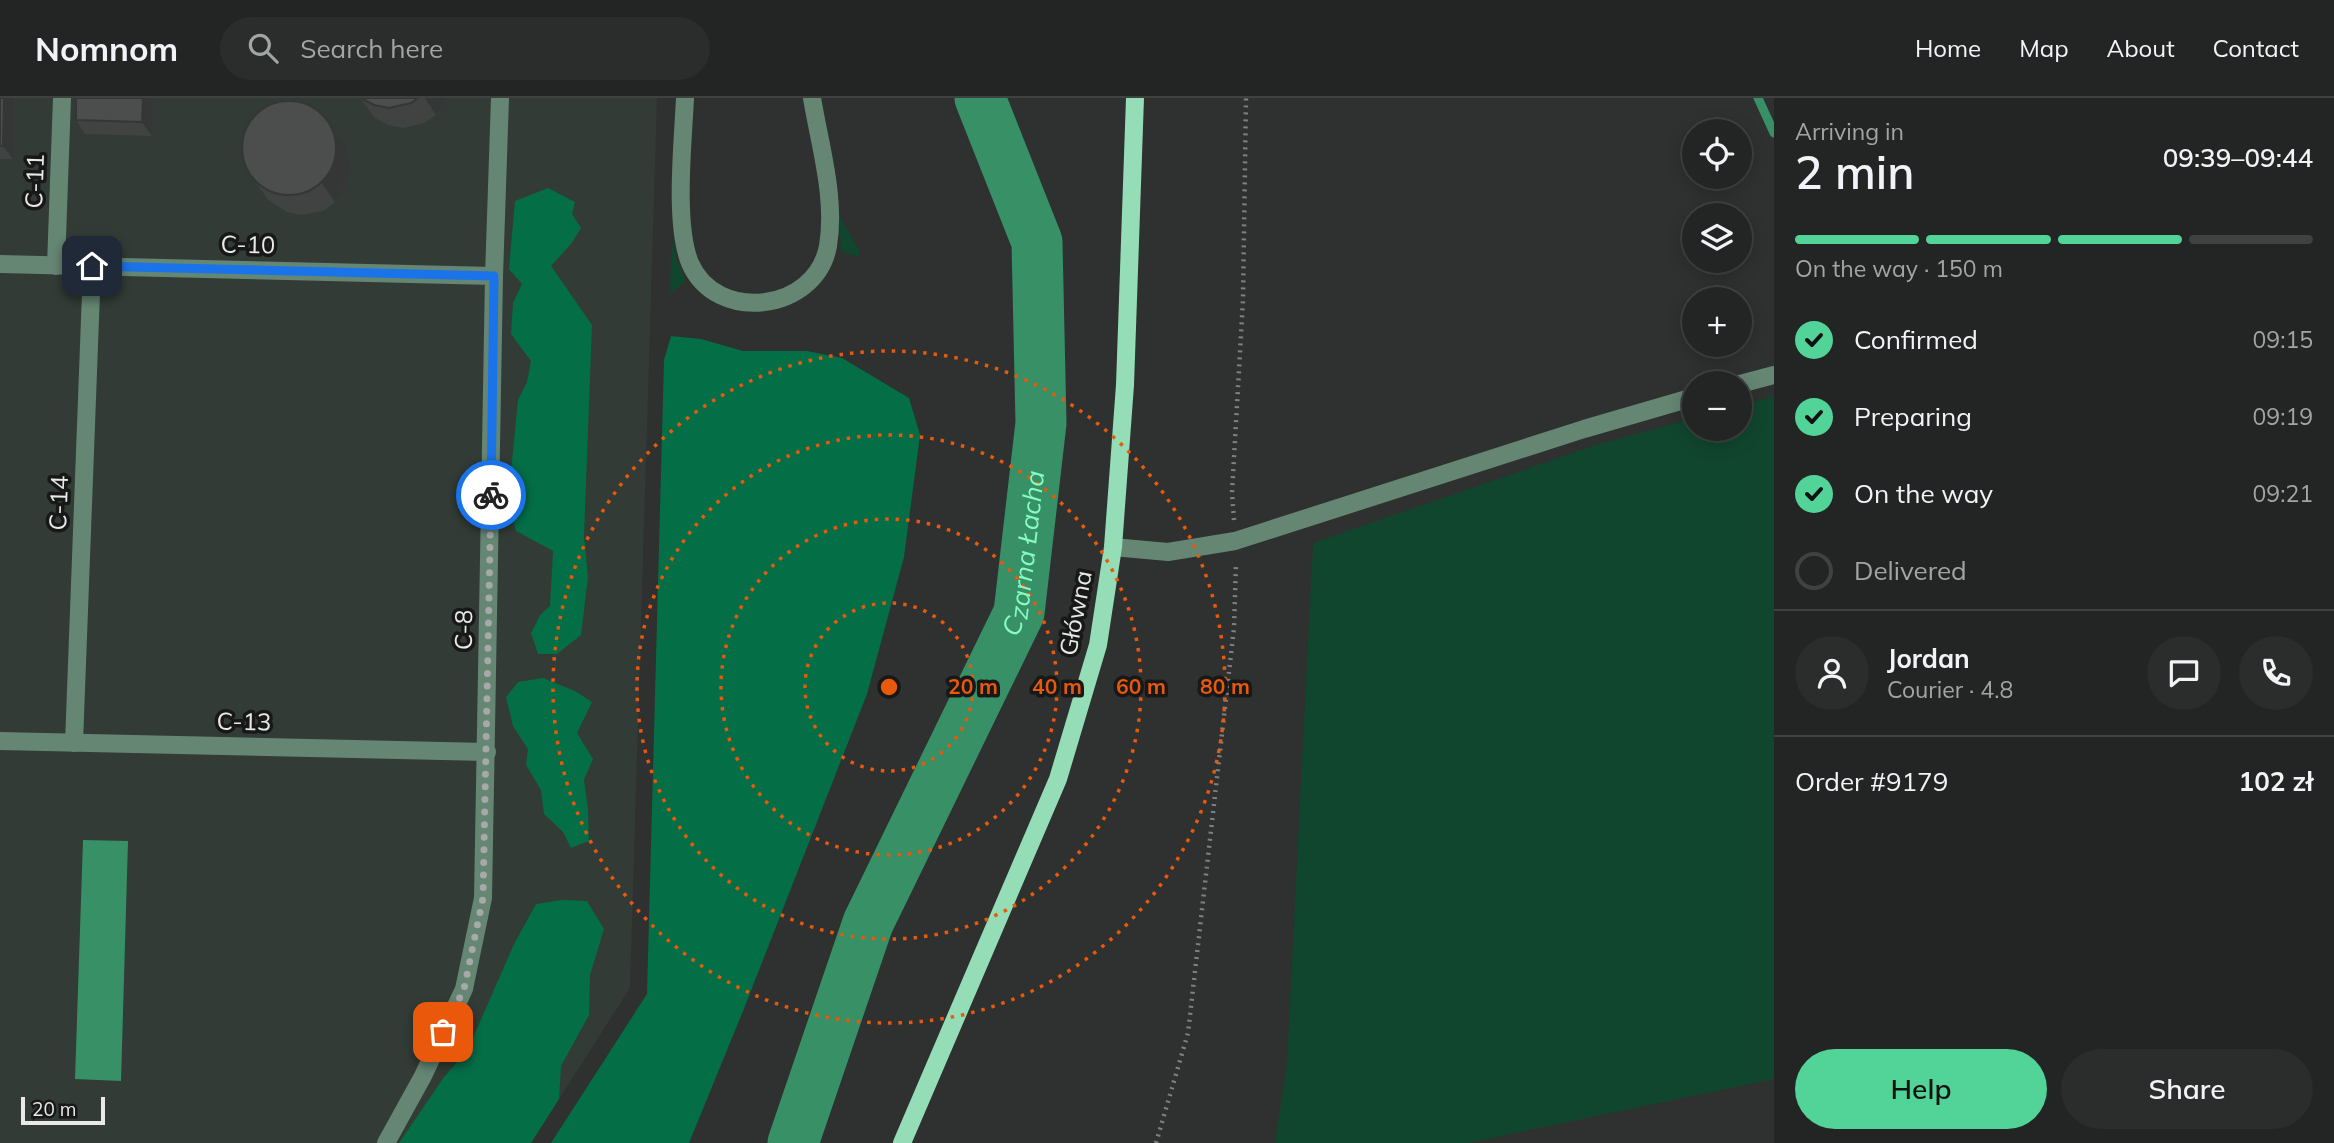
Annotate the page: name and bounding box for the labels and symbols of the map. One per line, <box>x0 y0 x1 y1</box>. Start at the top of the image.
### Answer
street label: C-11 <box>18 153 50 209</box>
street label: C-10 <box>220 229 276 259</box>
pin <box>62 236 122 296</box>
courier <box>456 460 526 530</box>
water label: Czarna Łacha <box>993 469 1051 641</box>
street label: C-14 <box>42 475 74 531</box>
street label: Główna <box>1052 568 1098 658</box>
street label: C-8 <box>448 610 478 650</box>
text: 20 m <box>948 673 998 699</box>
text: 40 m <box>1032 673 1082 699</box>
text: 60 m <box>1116 673 1166 699</box>
text: 80 m <box>1200 673 1250 699</box>
centre of rings <box>877 675 901 699</box>
street label: C-13 <box>216 706 272 736</box>
pin <box>413 1002 473 1062</box>
scale bar <box>21 1094 105 1126</box>

